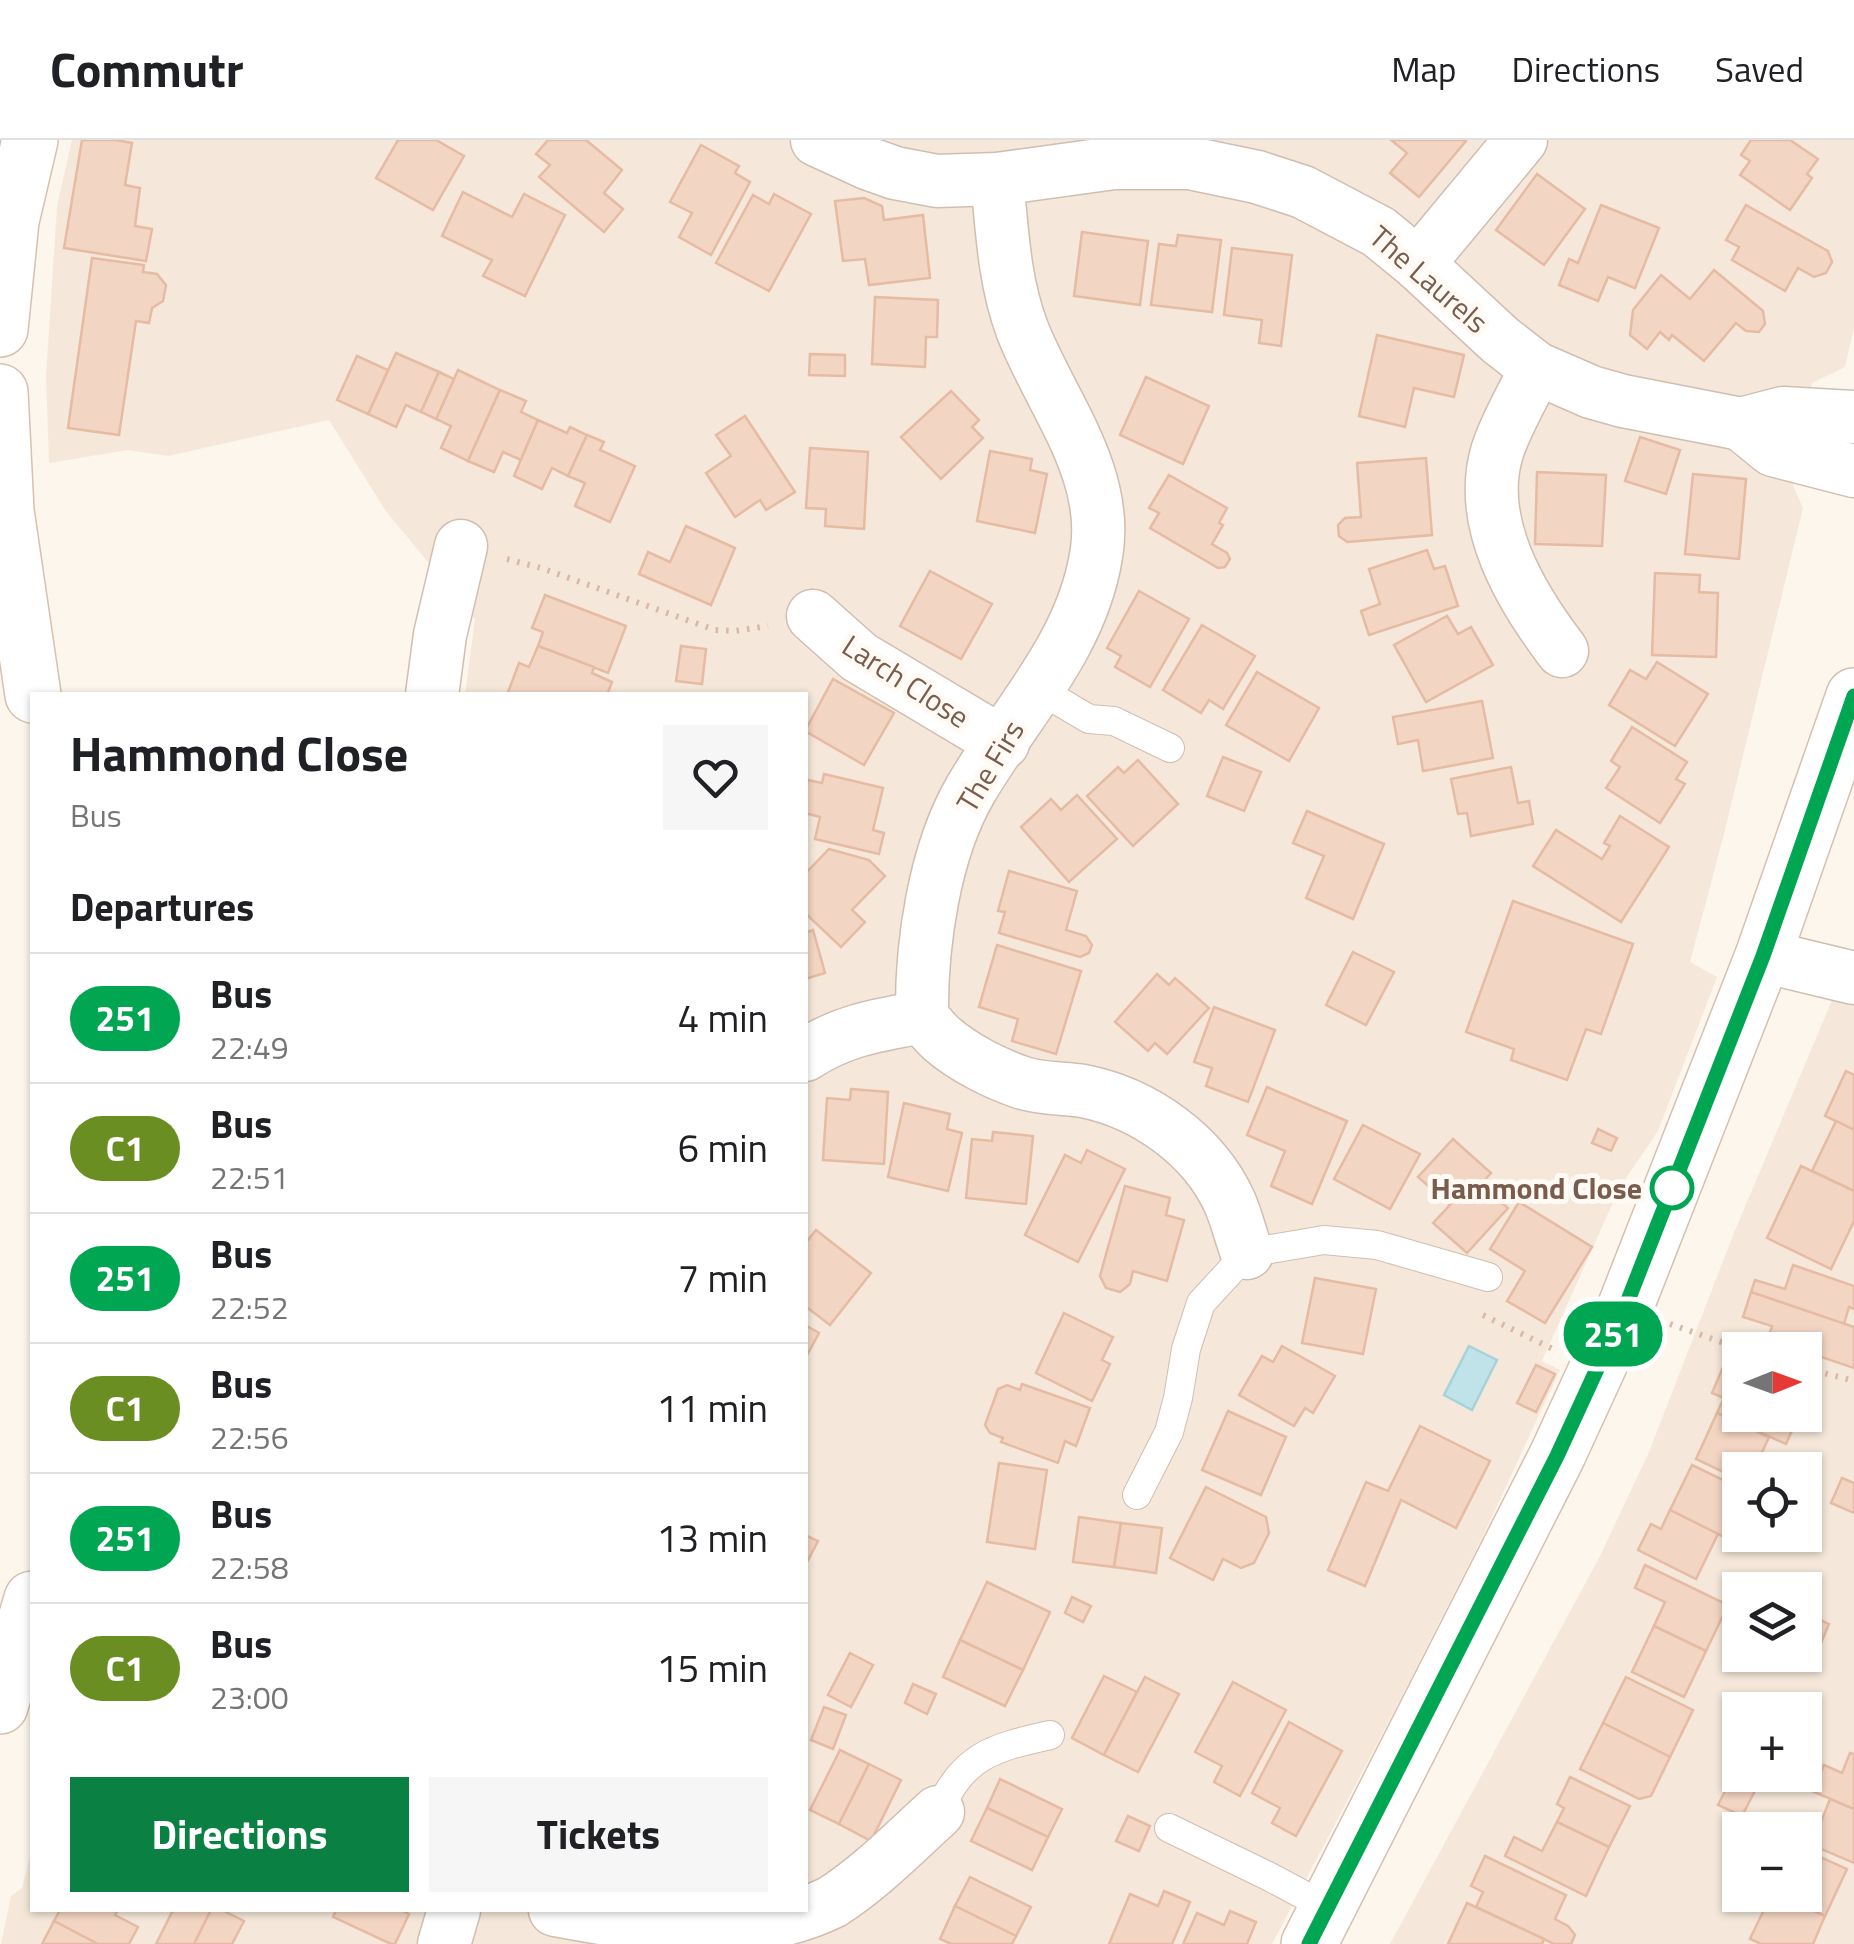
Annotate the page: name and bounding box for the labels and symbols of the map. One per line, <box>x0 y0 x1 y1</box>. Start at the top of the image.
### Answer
street label: The Laurels <box>1359 214 1499 344</box>
street label: Larch Close <box>833 623 979 739</box>
street label: The Firs <box>944 711 1036 821</box>
place label: Hammond Close <box>1431 1165 1642 1211</box>
marker: Hammond Close <box>1651 1167 1693 1209</box>
line badge: 251 <box>1556 1302 1670 1366</box>
north arrow <box>1722 1332 1822 1432</box>

